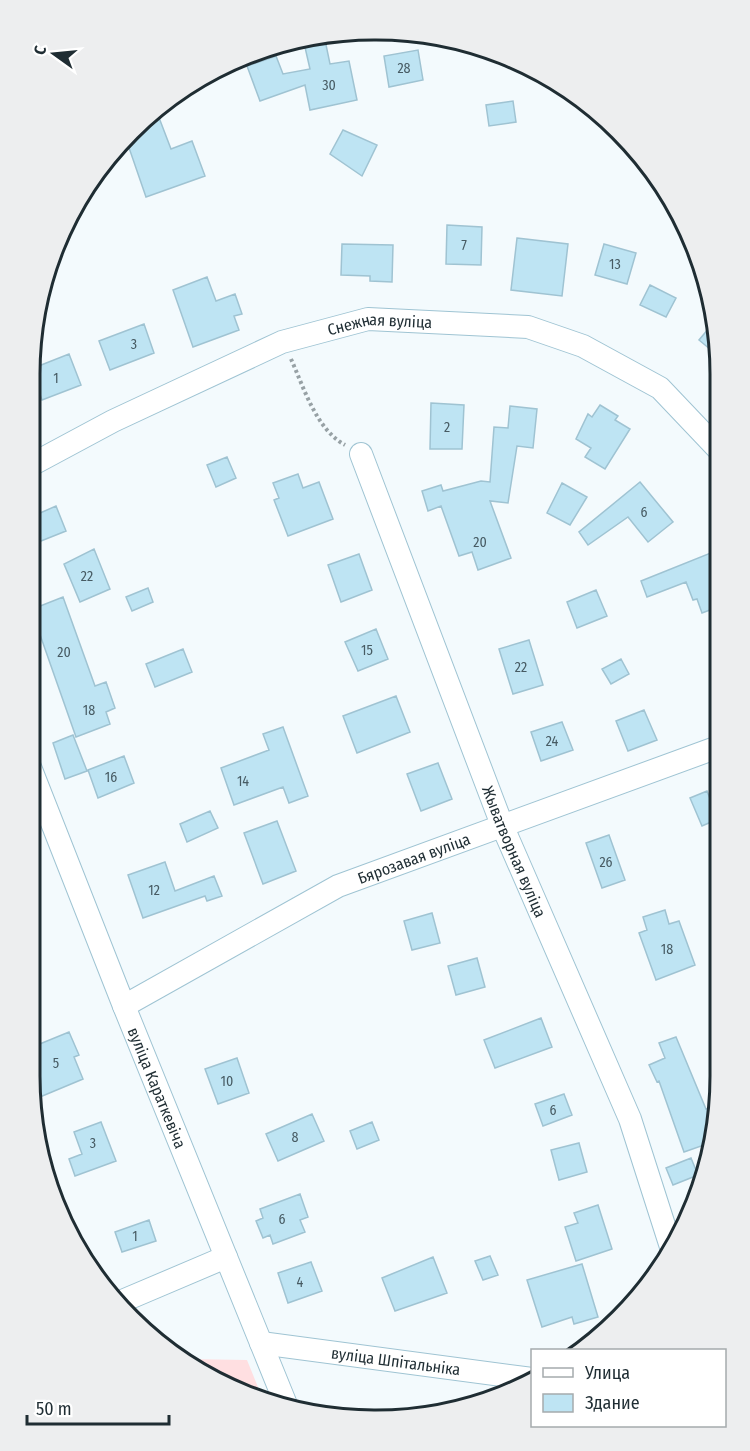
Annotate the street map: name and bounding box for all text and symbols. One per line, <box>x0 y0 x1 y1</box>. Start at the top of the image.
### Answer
north arrow <box>24 24 84 84</box>
text: С <box>30 43 50 57</box>
house number: 28 <box>397 60 411 77</box>
house number: 30 <box>322 77 336 94</box>
house number: 7 <box>461 237 467 254</box>
house number: 13 <box>609 256 621 273</box>
street label: Снежная вуліца <box>325 309 433 339</box>
house number: 3 <box>131 336 137 353</box>
house number: 1 <box>53 370 59 387</box>
house number: 2 <box>444 419 450 436</box>
house number: 6 <box>641 504 648 521</box>
house number: 20 <box>473 534 487 551</box>
house number: 22 <box>81 568 93 585</box>
house number: 15 <box>361 642 373 659</box>
house number: 20 <box>57 644 71 661</box>
house number: 22 <box>515 659 527 676</box>
house number: 18 <box>83 702 95 719</box>
house number: 24 <box>546 733 559 750</box>
house number: 16 <box>105 769 117 786</box>
house number: 14 <box>237 773 249 790</box>
street label: Жыватворная вуліца <box>478 783 551 920</box>
street label: Бярозавая вуліца <box>355 829 473 888</box>
house number: 26 <box>599 854 613 871</box>
house number: 12 <box>148 882 160 899</box>
house number: 18 <box>661 941 673 958</box>
street label: вуліца Караткевіча <box>124 1024 190 1151</box>
house number: 5 <box>53 1055 59 1072</box>
house number: 10 <box>221 1073 233 1090</box>
house number: 6 <box>550 1102 557 1119</box>
house number: 8 <box>292 1129 299 1146</box>
house number: 3 <box>90 1135 96 1152</box>
house number: 6 <box>279 1211 286 1228</box>
house number: 1 <box>132 1228 138 1245</box>
house number: 4 <box>297 1274 304 1291</box>
street label: вуліца Шпітальніка <box>330 1343 462 1379</box>
legend <box>531 1349 726 1427</box>
text: Улица <box>584 1362 630 1384</box>
scale bar <box>27 1388 170 1426</box>
text: Здание <box>585 1392 640 1414</box>
text: 50 m <box>36 1398 72 1420</box>

